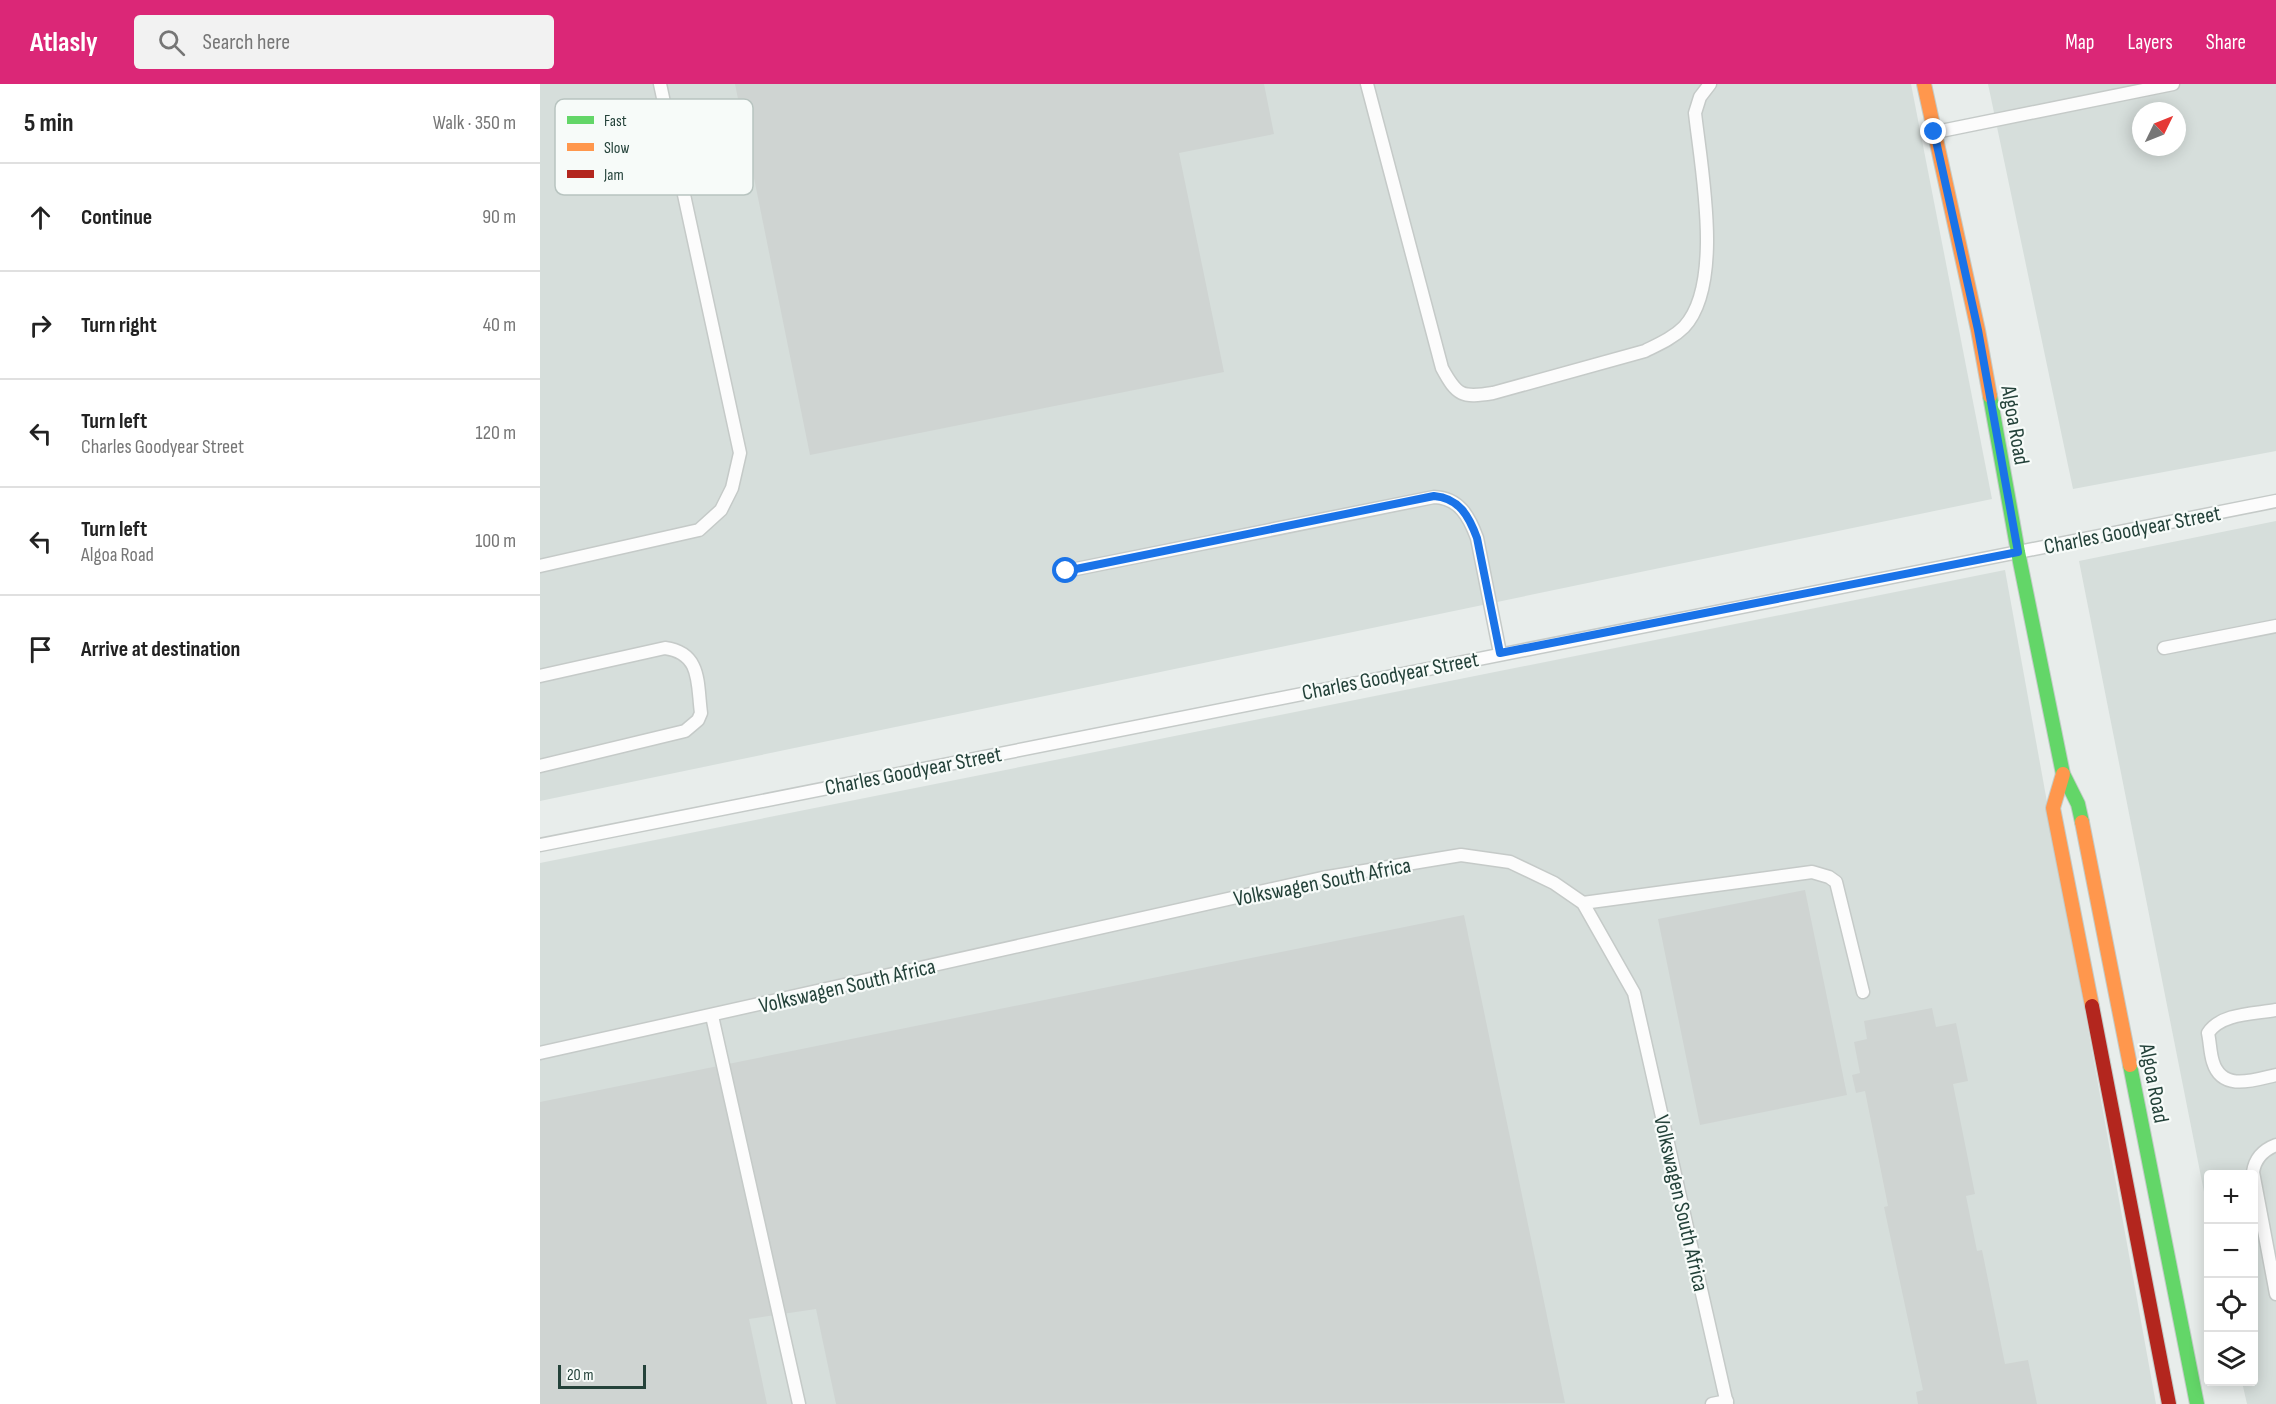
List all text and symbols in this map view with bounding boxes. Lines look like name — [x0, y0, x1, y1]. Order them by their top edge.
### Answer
search box — [134, 15, 554, 69]
text: Atlasly — [30, 26, 98, 59]
icon: search — [155, 26, 188, 59]
text: Search here — [203, 29, 290, 56]
text: Map — [2065, 30, 2094, 55]
text: Layers — [2127, 30, 2173, 55]
text: Share — [2206, 30, 2246, 55]
legend — [555, 99, 753, 195]
north arrow — [2132, 102, 2186, 156]
text: 5 min — [24, 108, 74, 139]
text: Walk · 350 m — [433, 111, 516, 135]
text: Fast — [604, 112, 627, 131]
route end — [1920, 118, 1946, 144]
text: Slow — [604, 139, 629, 158]
text: Jam — [603, 166, 624, 185]
icon: ahead — [24, 201, 57, 234]
text: Continue — [81, 204, 152, 231]
text: 90 m — [482, 205, 516, 229]
icon: right — [24, 309, 57, 342]
text: Turn right — [81, 312, 157, 339]
text: 40 m — [483, 313, 516, 337]
street label: Algoa Road — [1994, 382, 2035, 467]
text: Turn left — [81, 408, 147, 435]
icon: left — [24, 417, 57, 450]
text: 120 m — [476, 421, 516, 445]
text: Charles Goodyear Street — [81, 435, 244, 459]
street label: Charles Goodyear Street — [2042, 500, 2223, 561]
text: Turn left — [81, 516, 147, 543]
icon: left — [24, 525, 57, 558]
text: 100 m — [475, 529, 516, 553]
text: Algoa Road — [81, 543, 154, 567]
route start — [1052, 557, 1078, 583]
icon: arrive — [24, 633, 57, 666]
text: Arrive at destination — [81, 636, 240, 663]
street label: Charles Goodyear Street — [1300, 646, 1481, 707]
street label: Charles Goodyear Street — [823, 741, 1004, 802]
street label: Volkswagen South Africa — [1231, 852, 1413, 913]
street label: Volkswagen South Africa — [757, 953, 938, 1020]
street label: Algoa Road — [2132, 1040, 2174, 1125]
street label: Volkswagen South Africa — [1647, 1113, 1714, 1294]
map controls — [2204, 1170, 2258, 1386]
button: + — [2204, 1170, 2258, 1224]
button: − — [2204, 1224, 2258, 1278]
button: locate — [2204, 1278, 2258, 1332]
button: layers — [2204, 1332, 2258, 1386]
scale bar — [558, 1362, 646, 1390]
text: 20 m — [567, 1366, 594, 1385]

